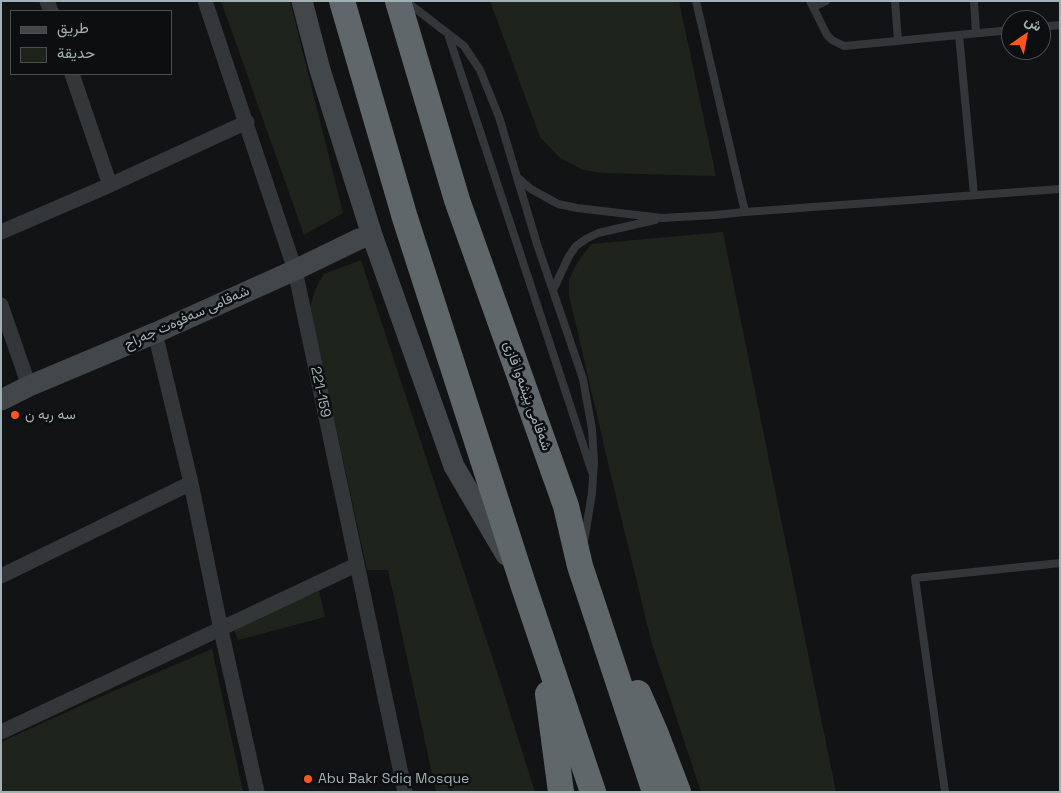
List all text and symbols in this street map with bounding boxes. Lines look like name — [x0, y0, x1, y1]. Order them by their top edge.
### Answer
legend — [10, 10, 172, 75]
north arrow — [1001, 10, 1051, 60]
text: ش — [1022, 11, 1046, 35]
text: طريق — [57, 18, 89, 37]
text: حديقة — [57, 43, 95, 62]
street label: شەقامی سەفوەت جەراح — [122, 283, 252, 353]
street label: شەقامی پێشەوا قازی — [499, 339, 555, 453]
street label: 221-159 — [306, 365, 334, 419]
place label: سه ربه ن — [25, 407, 76, 423]
marker: سه ربه ن — [9, 409, 21, 421]
place label: Abu Bakr Sdiq Mosque — [318, 771, 469, 787]
marker: Abu Bakr Sdiq Mosque — [302, 773, 314, 785]

